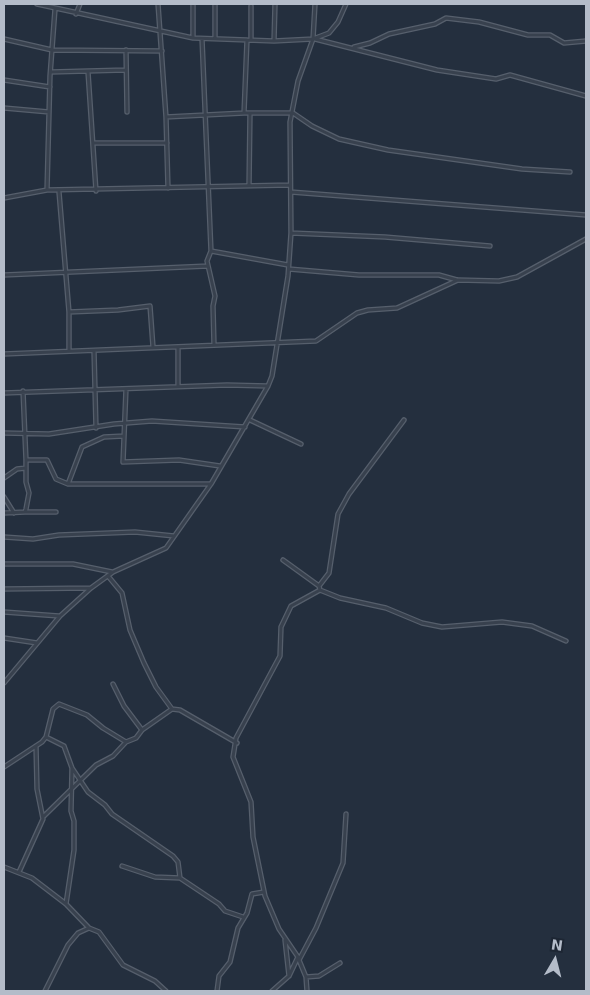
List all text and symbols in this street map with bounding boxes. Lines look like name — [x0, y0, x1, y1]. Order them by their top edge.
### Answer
north arrow — [530, 935, 580, 985]
text: N — [550, 936, 564, 954]

